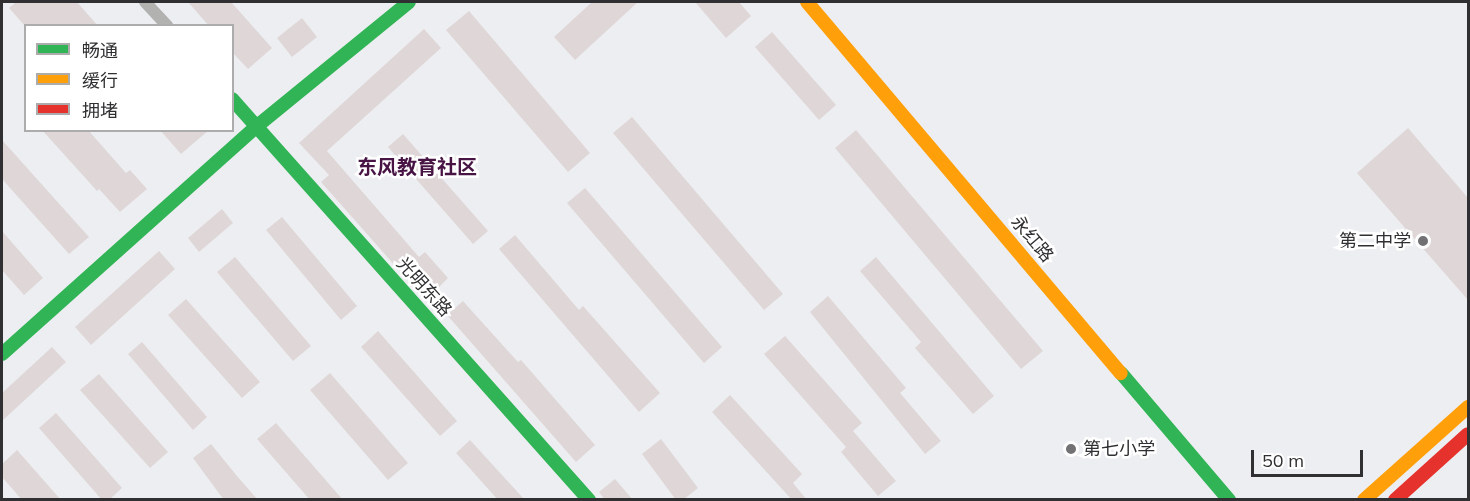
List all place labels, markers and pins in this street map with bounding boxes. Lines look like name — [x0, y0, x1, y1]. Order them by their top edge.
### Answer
place label: 第二中学 — [1339, 230, 1411, 252]
marker: 第二中学 — [1416, 234, 1430, 248]
place label: 第七小学 — [1083, 438, 1155, 460]
marker: 第七小学 — [1064, 442, 1078, 456]

